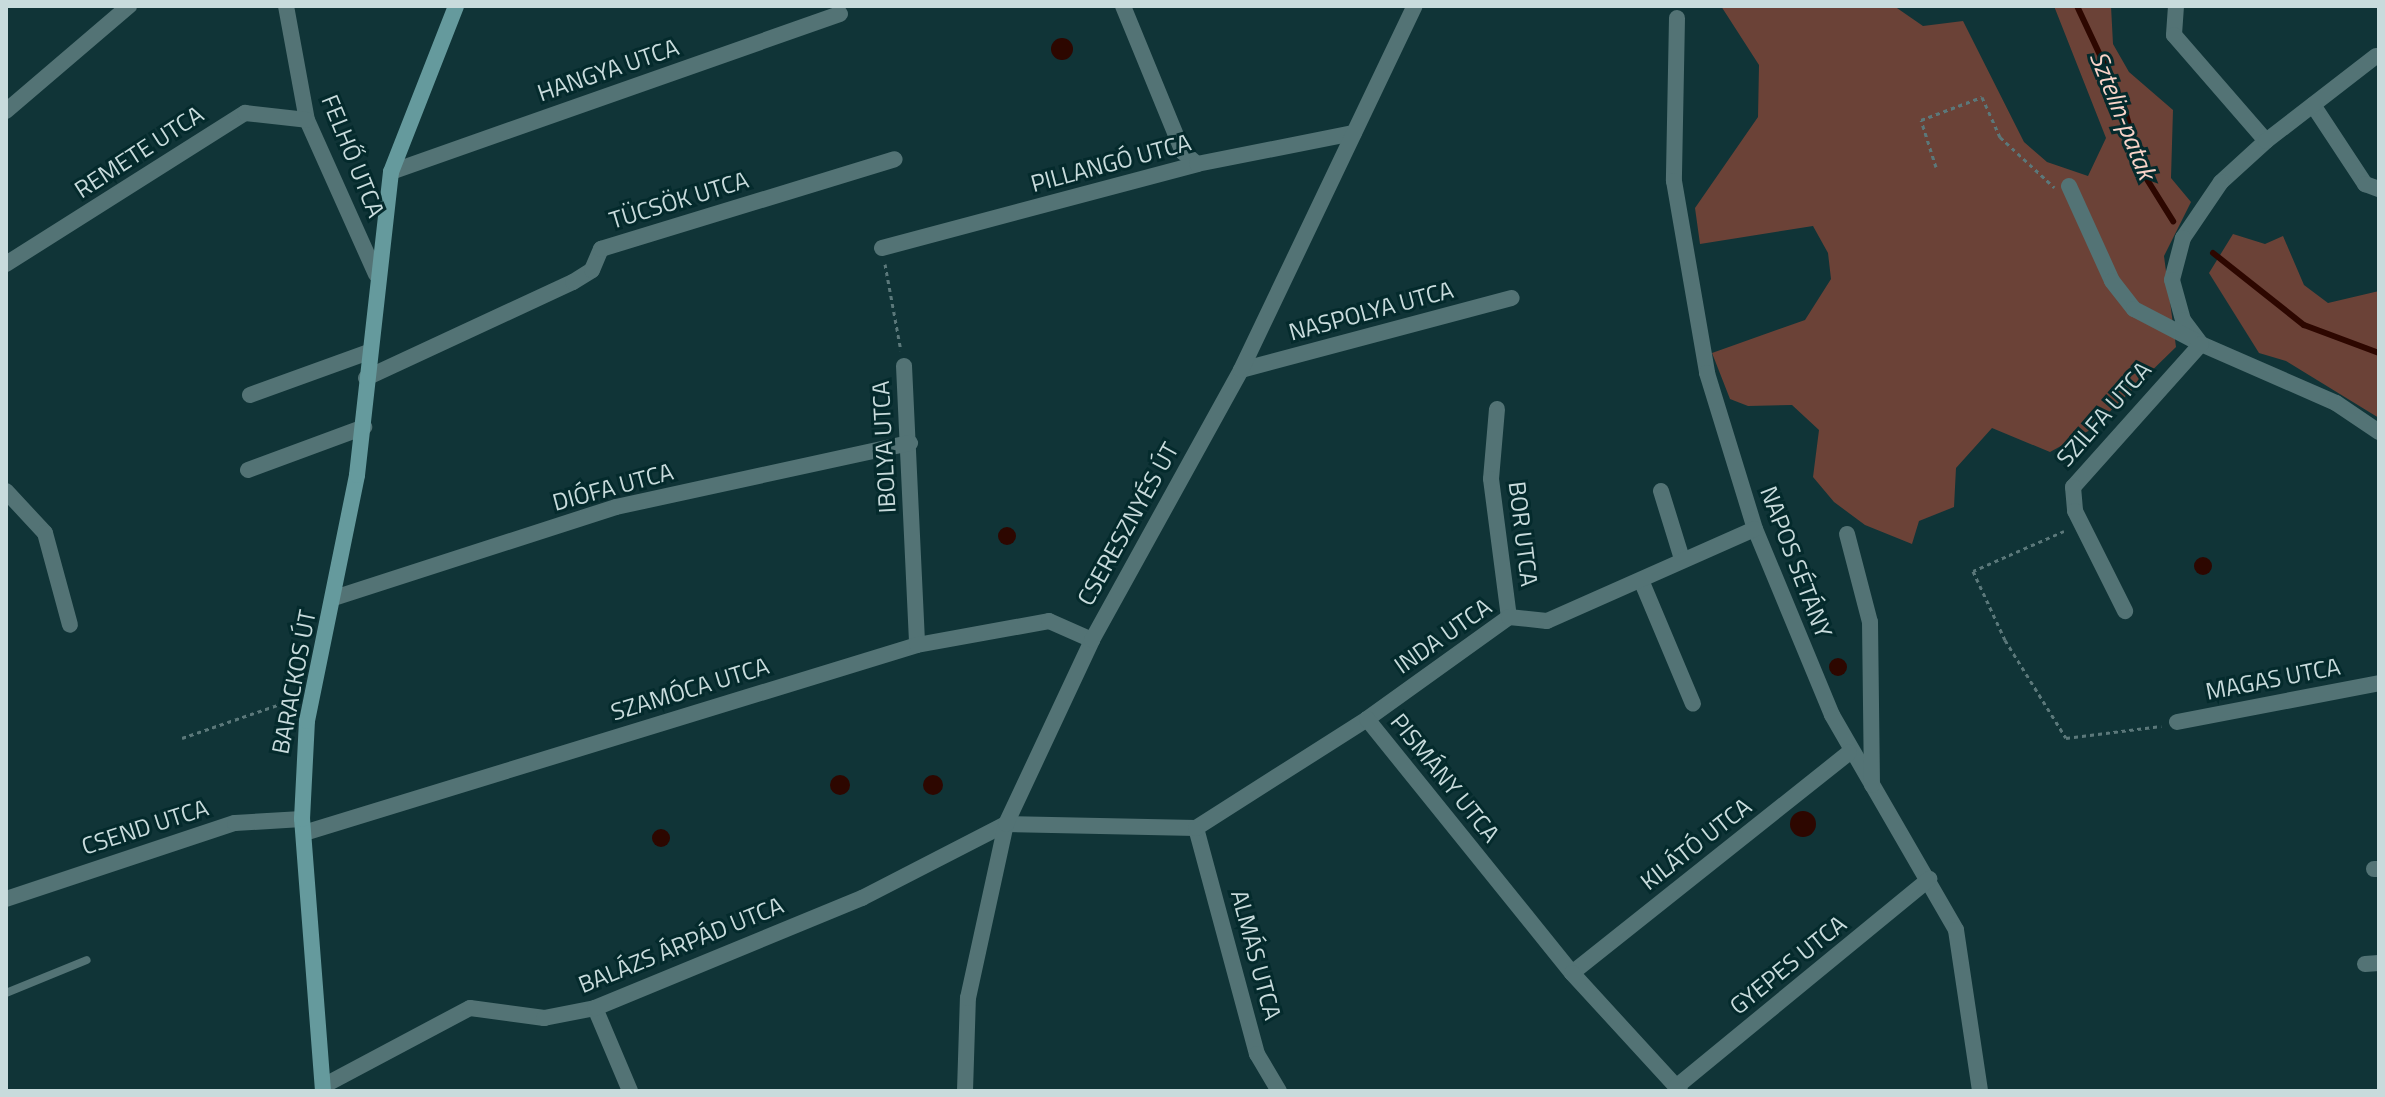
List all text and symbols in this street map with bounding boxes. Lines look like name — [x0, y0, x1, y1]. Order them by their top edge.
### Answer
street label: HANGYA UTCA — [534, 32, 682, 108]
water label: Sztelin-patak — [2083, 46, 2163, 184]
street label: FELHŐ UTCA — [315, 90, 391, 222]
street label: REMETE UTCA — [69, 100, 209, 204]
street label: PILLANGÓ UTCA — [1028, 128, 1194, 198]
street label: TÜCSÖK UTCA — [606, 165, 752, 235]
street label: NASPOLYA UTCA — [1286, 275, 1456, 347]
street label: SZILFA UTCA — [2051, 356, 2157, 472]
street label: IBOLYA UTCA — [866, 380, 902, 514]
street label: CSERESZNYÉS ÚT — [1071, 437, 1185, 611]
street label: DIÓFA UTCA — [550, 457, 676, 517]
street label: BOR UTCA — [1502, 480, 1544, 588]
street label: NAPOS SÉTÁNY — [1754, 482, 1838, 642]
street label: INDA UTCA — [1389, 592, 1497, 680]
street label: BARACKOS ÚT — [266, 608, 322, 756]
street label: SZAMÓCA UTCA — [607, 651, 773, 727]
street label: MAGAS UTCA — [2203, 652, 2343, 706]
street label: PISMÁNY UTCA — [1384, 708, 1506, 848]
street label: KILÁTÓ UTCA — [1635, 792, 1757, 896]
street label: CSEND UTCA — [78, 793, 212, 861]
street label: ALMÁS UTCA — [1225, 887, 1287, 1023]
street label: BALÁZS ÁRPÁD UTCA — [574, 891, 788, 999]
street label: GYEPES UTCA — [1724, 909, 1852, 1021]

